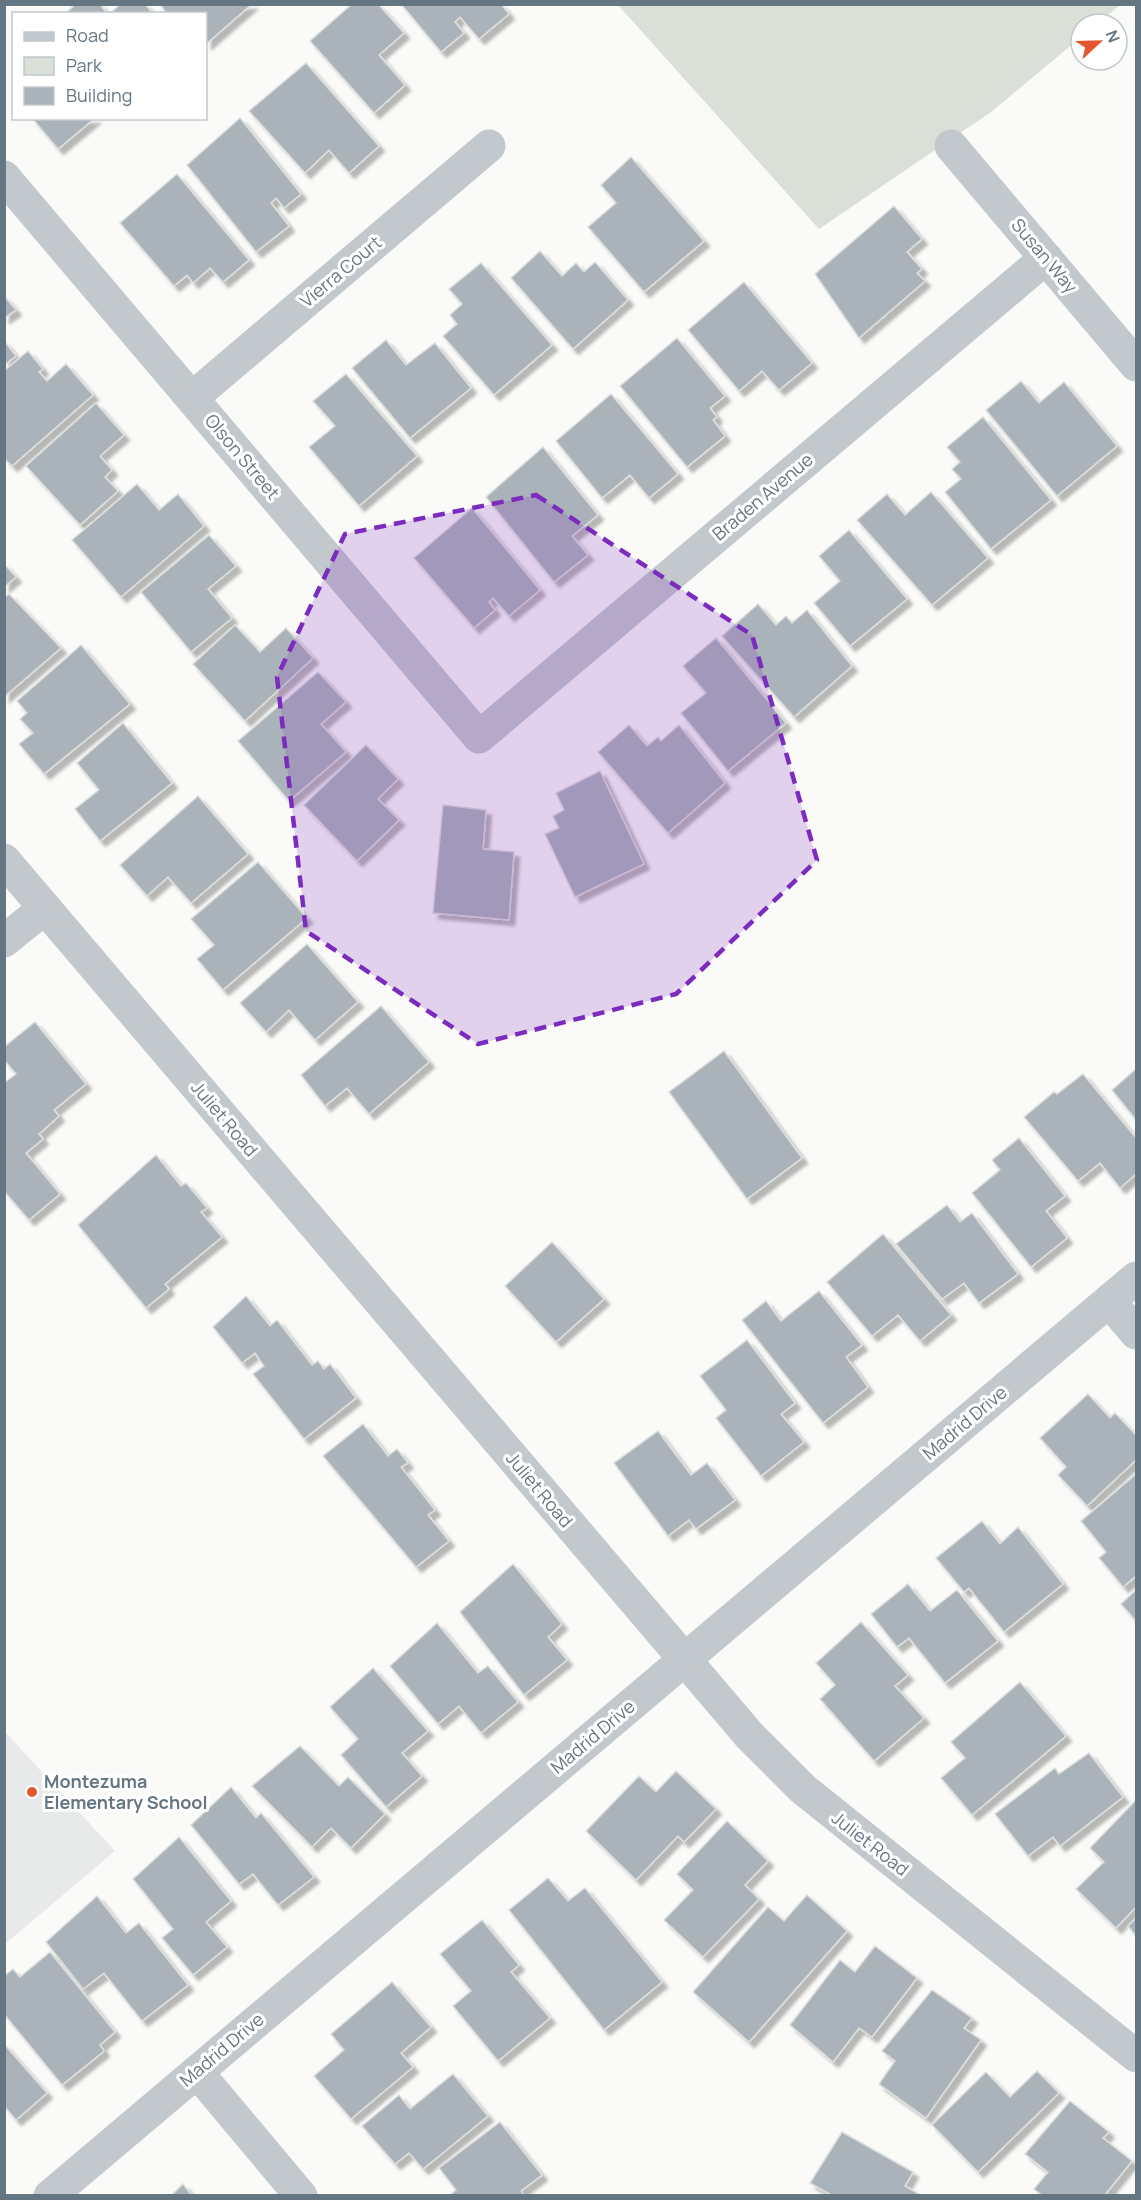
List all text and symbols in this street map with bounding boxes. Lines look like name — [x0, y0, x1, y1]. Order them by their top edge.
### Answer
legend — [12, 12, 207, 120]
north arrow — [1069, 12, 1129, 72]
text: Road — [66, 23, 109, 47]
text: N — [1101, 27, 1125, 46]
text: Park — [66, 53, 103, 77]
text: Building — [66, 83, 132, 107]
street label: Susan Way — [1006, 213, 1083, 298]
street label: Vierra Court — [295, 230, 386, 312]
street label: Olson Street — [200, 409, 286, 504]
street label: Braden Avenue — [707, 447, 818, 545]
street label: Juliet Road — [186, 1076, 263, 1161]
street label: Madrid Drive — [917, 1380, 1011, 1464]
street label: Juliet Road — [501, 1447, 578, 1532]
street label: Madrid Drive — [545, 1694, 639, 1778]
place label: Montezuma Elementary School — [44, 1769, 207, 1814]
marker: Montezuma Elementary School — [25, 1785, 39, 1799]
street label: Juliet Road — [827, 1806, 914, 1881]
street label: Madrid Drive — [174, 2007, 268, 2091]

